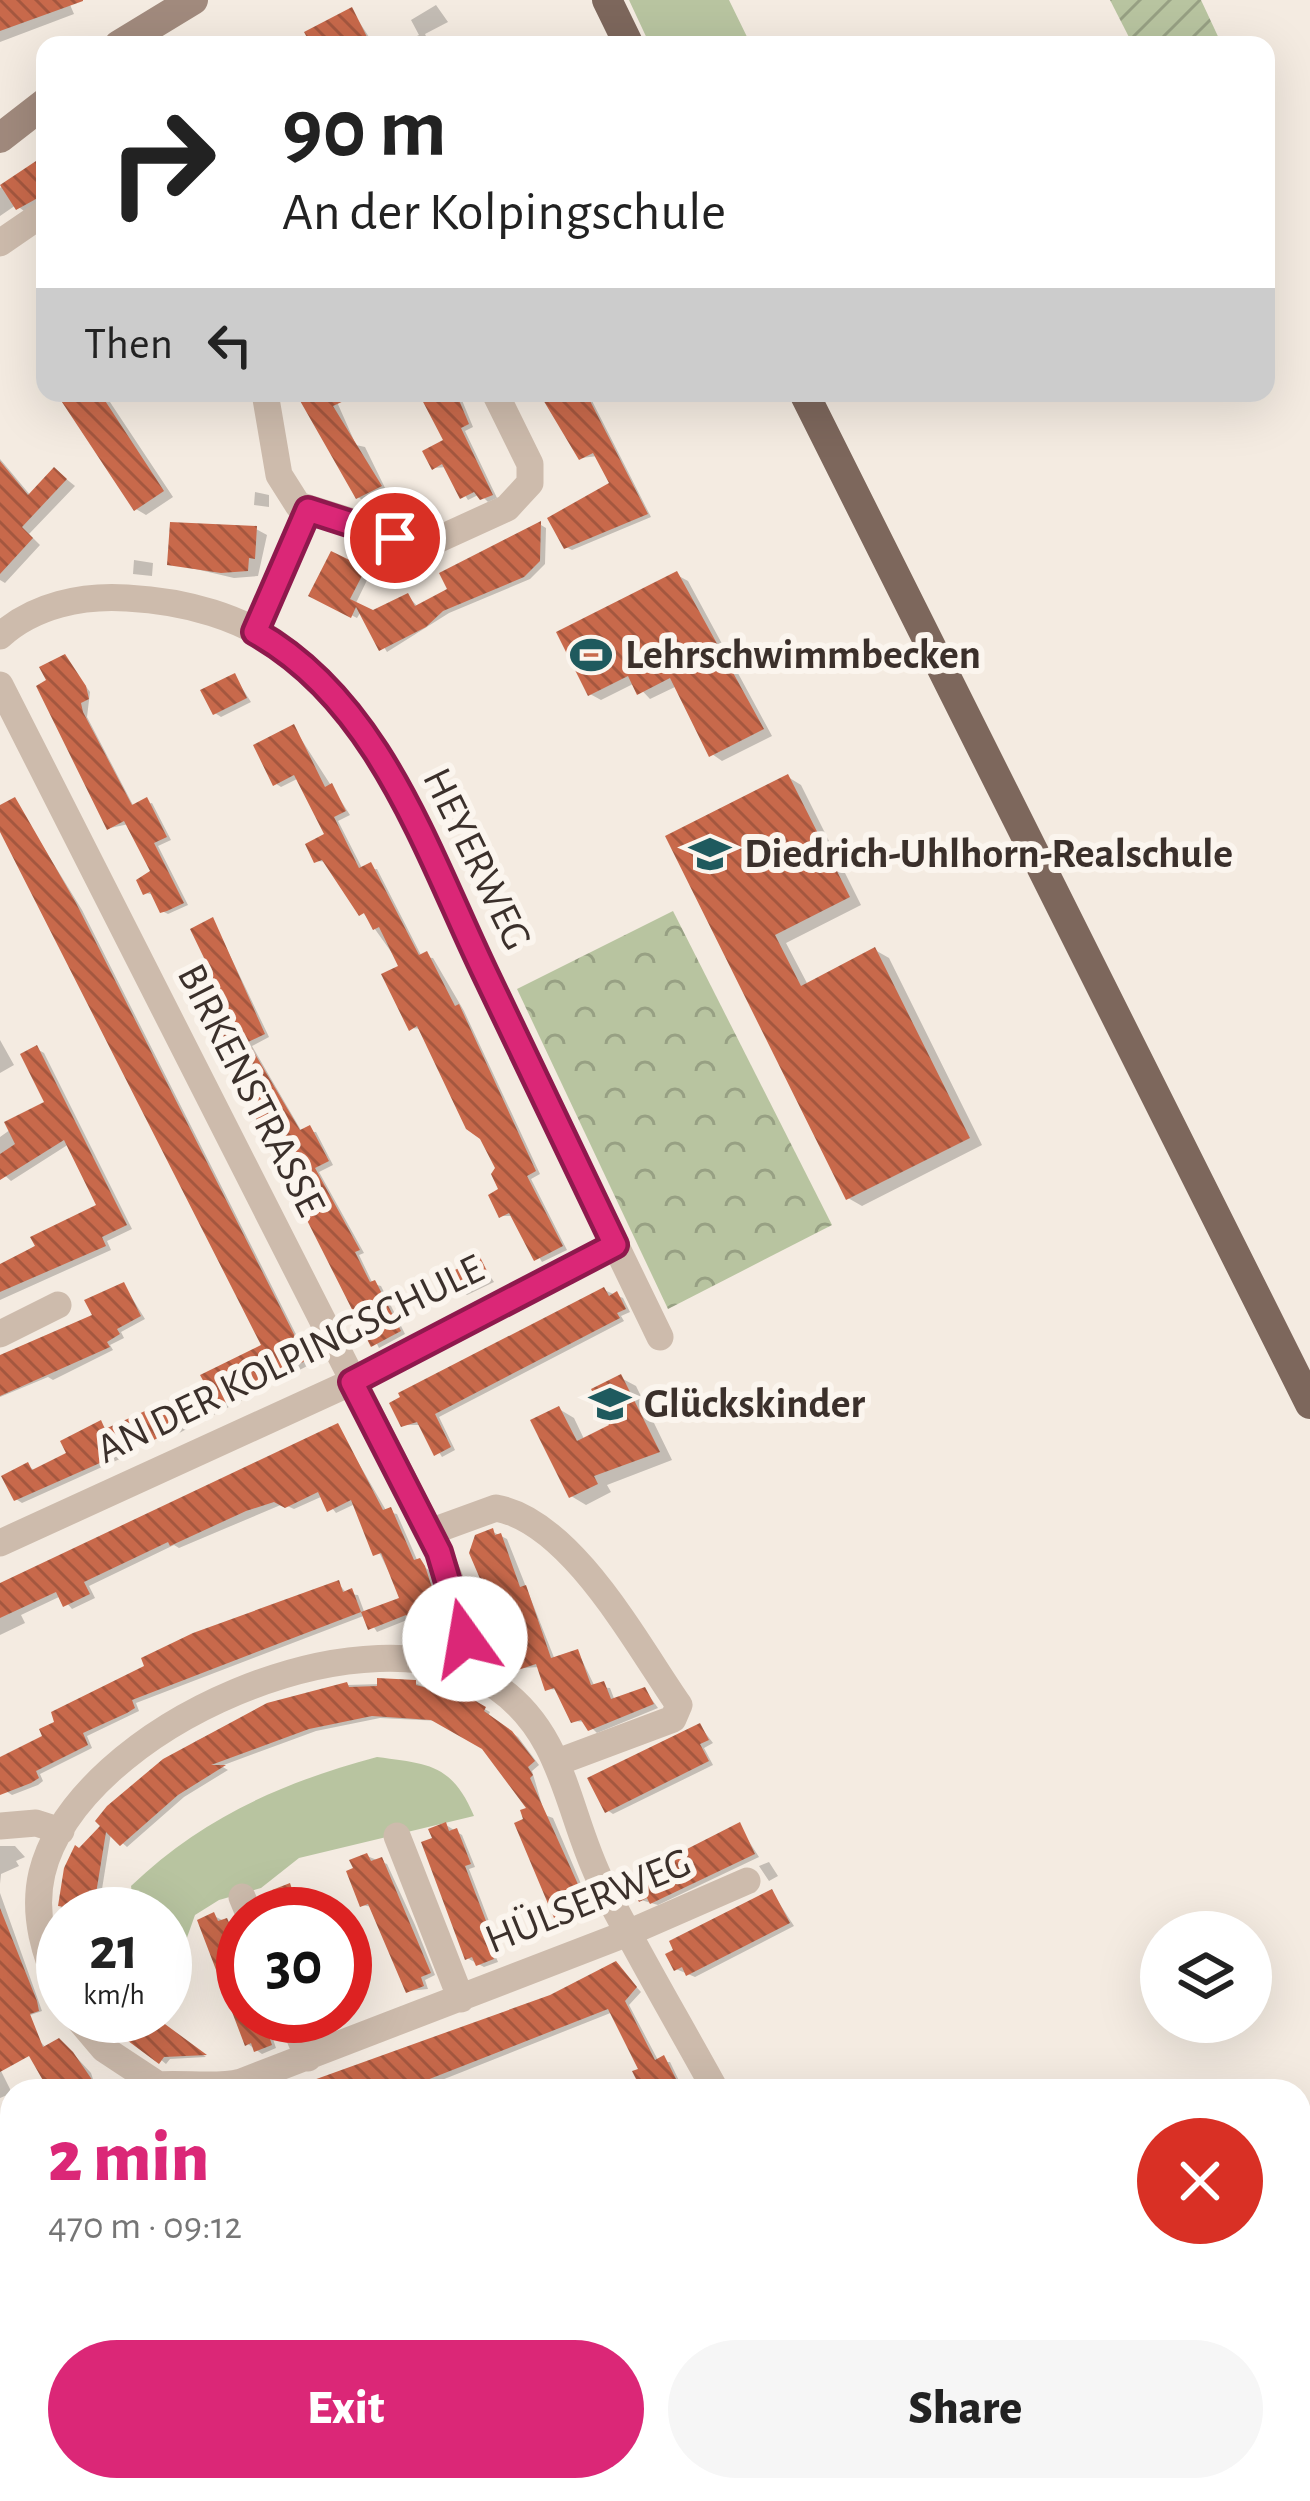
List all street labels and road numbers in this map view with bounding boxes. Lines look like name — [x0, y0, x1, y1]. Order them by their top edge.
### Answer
street label: HEYERWEG — [415, 762, 539, 956]
street label: BIRKENSTRASSE — [170, 957, 332, 1223]
street label: AN DER KOLPINGSCHULE — [90, 1247, 490, 1471]
street label: HÜLSERWEG — [479, 1839, 697, 1961]

